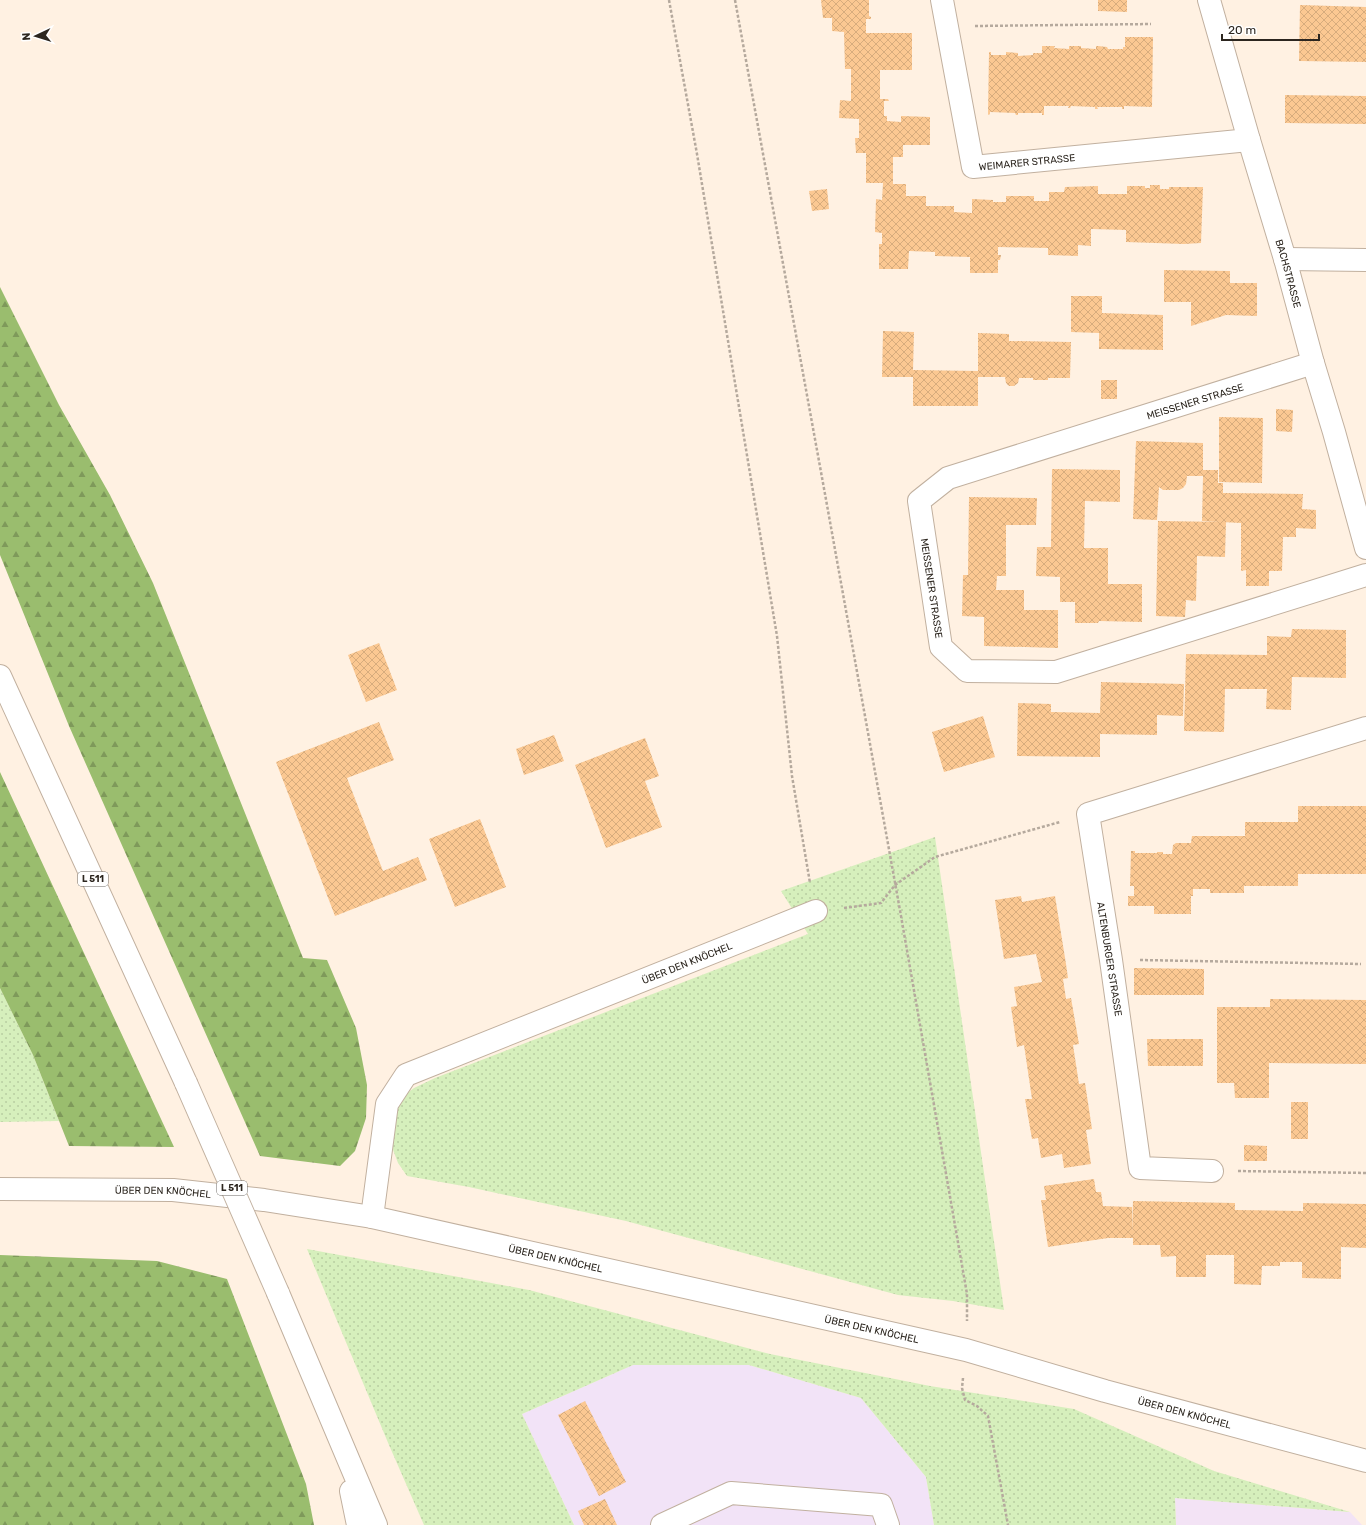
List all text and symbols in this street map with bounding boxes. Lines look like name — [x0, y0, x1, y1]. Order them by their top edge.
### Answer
north arrow — [16, 16, 56, 56]
scale bar — [1222, 16, 1319, 42]
text: 20 m — [1228, 23, 1256, 37]
text: N — [20, 32, 33, 41]
street label: WEIMARER STRASSE — [978, 152, 1076, 173]
street label: BACHSTRASSE — [1272, 238, 1303, 309]
street label: MEISSENER STRASSE — [1145, 381, 1245, 422]
street label: MEISSENER STRASSE — [918, 538, 945, 639]
road number: L 511 — [78, 872, 108, 886]
street label: ALTENBURGER STRASSE — [1094, 901, 1124, 1017]
street label: ÜBER DEN KNÖCHEL — [640, 940, 734, 987]
road number: L 511 — [217, 1181, 247, 1195]
street label: ÜBER DEN KNÖCHEL — [115, 1185, 212, 1201]
street label: ÜBER DEN KNÖCHEL — [507, 1243, 604, 1276]
street label: ÜBER DEN KNÖCHEL — [823, 1313, 920, 1346]
street label: ÜBER DEN KNÖCHEL — [1136, 1395, 1233, 1432]

